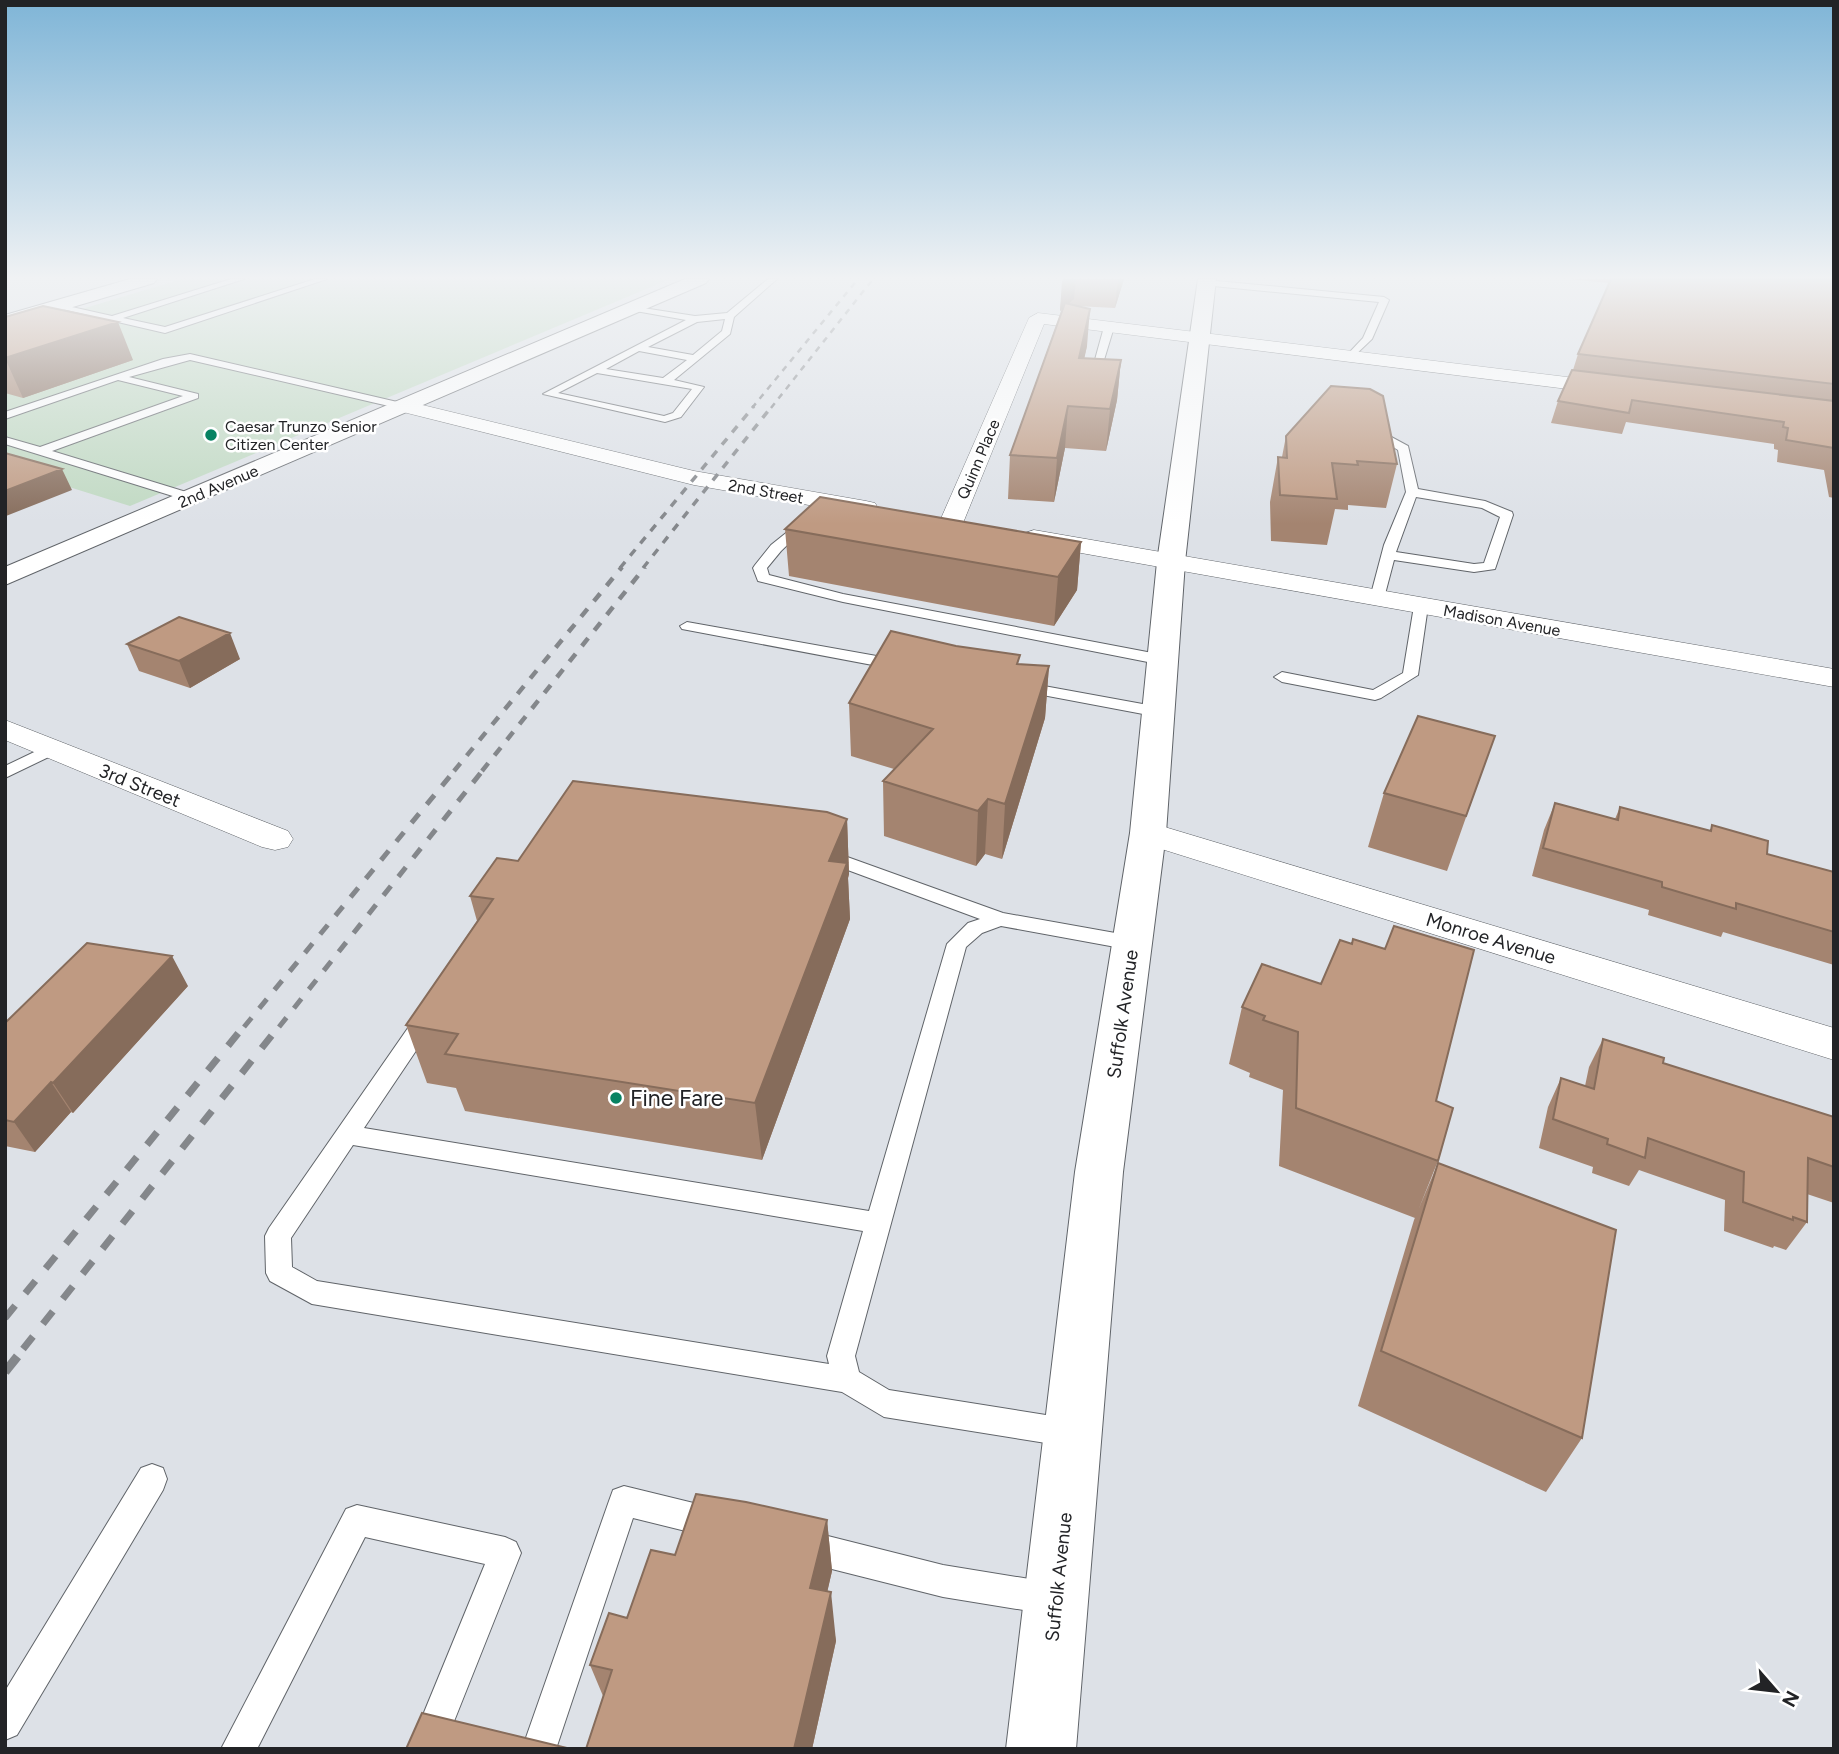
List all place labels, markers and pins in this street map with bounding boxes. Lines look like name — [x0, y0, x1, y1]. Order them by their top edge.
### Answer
place label: Caesar Trunzo Senior Citizen Center — [225, 417, 377, 454]
marker: Caesar Trunzo Senior Citizen Center — [203, 427, 219, 443]
place label: Fine Fare — [630, 1084, 723, 1112]
marker: Fine Fare — [608, 1090, 624, 1106]

